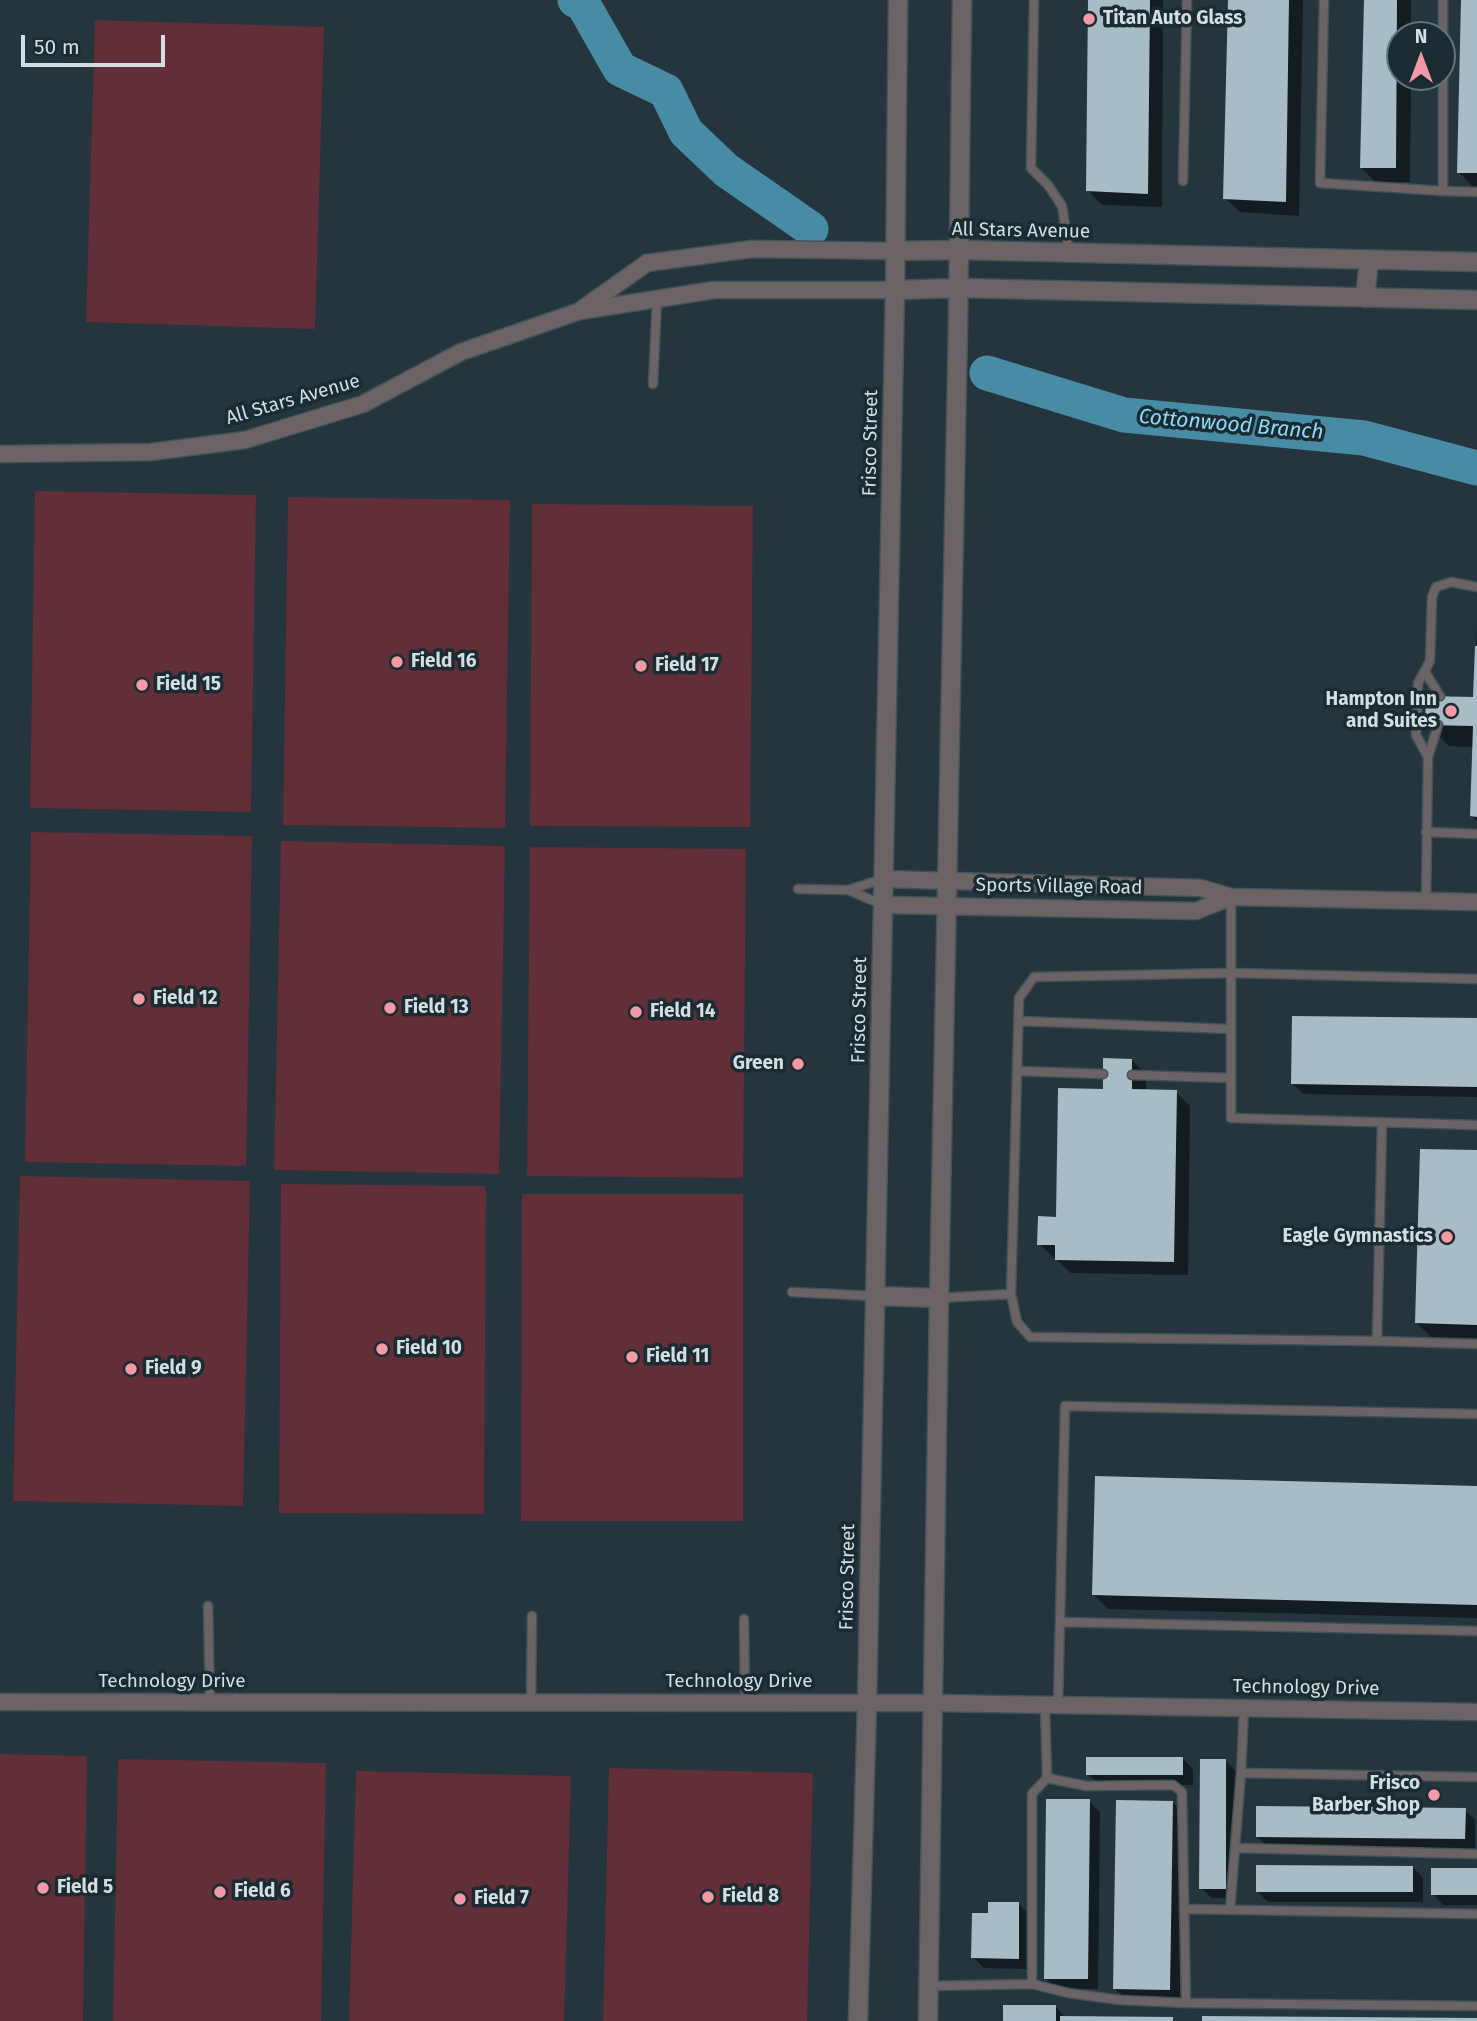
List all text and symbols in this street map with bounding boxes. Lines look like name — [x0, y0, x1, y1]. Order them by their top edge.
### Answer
place label: Titan Auto Glass — [1103, 8, 1243, 30]
marker: Titan Auto Glass — [1081, 11, 1097, 27]
scale bar — [24, 21, 168, 65]
north arrow — [1386, 21, 1456, 91]
text: N — [1415, 25, 1427, 48]
text: 50 m — [34, 34, 80, 60]
street label: All Stars Avenue — [952, 218, 1090, 244]
street label: All Stars Avenue — [223, 370, 363, 430]
street label: Frisco Street — [859, 390, 883, 496]
water label: Cottonwood Branch — [1138, 404, 1324, 446]
place label: Field 16 — [411, 651, 477, 673]
marker: Field 16 — [389, 654, 405, 670]
place label: Field 17 — [655, 655, 719, 677]
marker: Field 17 — [633, 658, 649, 674]
place label: Field 15 — [156, 674, 221, 696]
marker: Field 15 — [134, 677, 150, 693]
place label: Hampton Inn and Suites — [1325, 689, 1437, 733]
marker: Hampton Inn and Suites — [1443, 703, 1459, 719]
street label: Sports Village Road — [975, 874, 1143, 900]
street label: Frisco Street — [848, 957, 872, 1063]
place label: Field 12 — [153, 988, 218, 1010]
marker: Field 12 — [131, 991, 147, 1007]
place label: Field 13 — [404, 997, 469, 1019]
marker: Field 13 — [382, 1000, 398, 1016]
place label: Field 14 — [650, 1001, 716, 1023]
marker: Field 14 — [628, 1004, 644, 1020]
place label: Green — [733, 1053, 784, 1075]
marker: Green — [790, 1056, 806, 1072]
place label: Eagle Gymnastics — [1283, 1226, 1433, 1248]
marker: Eagle Gymnastics — [1439, 1229, 1455, 1245]
place label: Field 10 — [396, 1338, 462, 1360]
marker: Field 10 — [374, 1341, 390, 1357]
place label: Field 11 — [646, 1346, 709, 1368]
marker: Field 11 — [624, 1349, 640, 1365]
place label: Field 9 — [145, 1358, 202, 1380]
marker: Field 9 — [123, 1361, 139, 1377]
street label: Frisco Street — [836, 1524, 860, 1630]
street label: Technology Drive — [99, 1671, 245, 1693]
street label: Technology Drive — [666, 1671, 812, 1693]
street label: Technology Drive — [1232, 1675, 1380, 1701]
place label: Frisco Barber Shop — [1312, 1773, 1420, 1817]
marker: Frisco Barber Shop — [1426, 1787, 1442, 1803]
place label: Field 5 — [57, 1877, 113, 1899]
marker: Field 5 — [35, 1880, 51, 1896]
place label: Field 6 — [234, 1881, 291, 1903]
marker: Field 6 — [212, 1884, 228, 1900]
place label: Field 8 — [722, 1886, 779, 1908]
place label: Field 7 — [474, 1888, 529, 1910]
marker: Field 8 — [700, 1889, 716, 1905]
marker: Field 7 — [452, 1891, 468, 1907]

